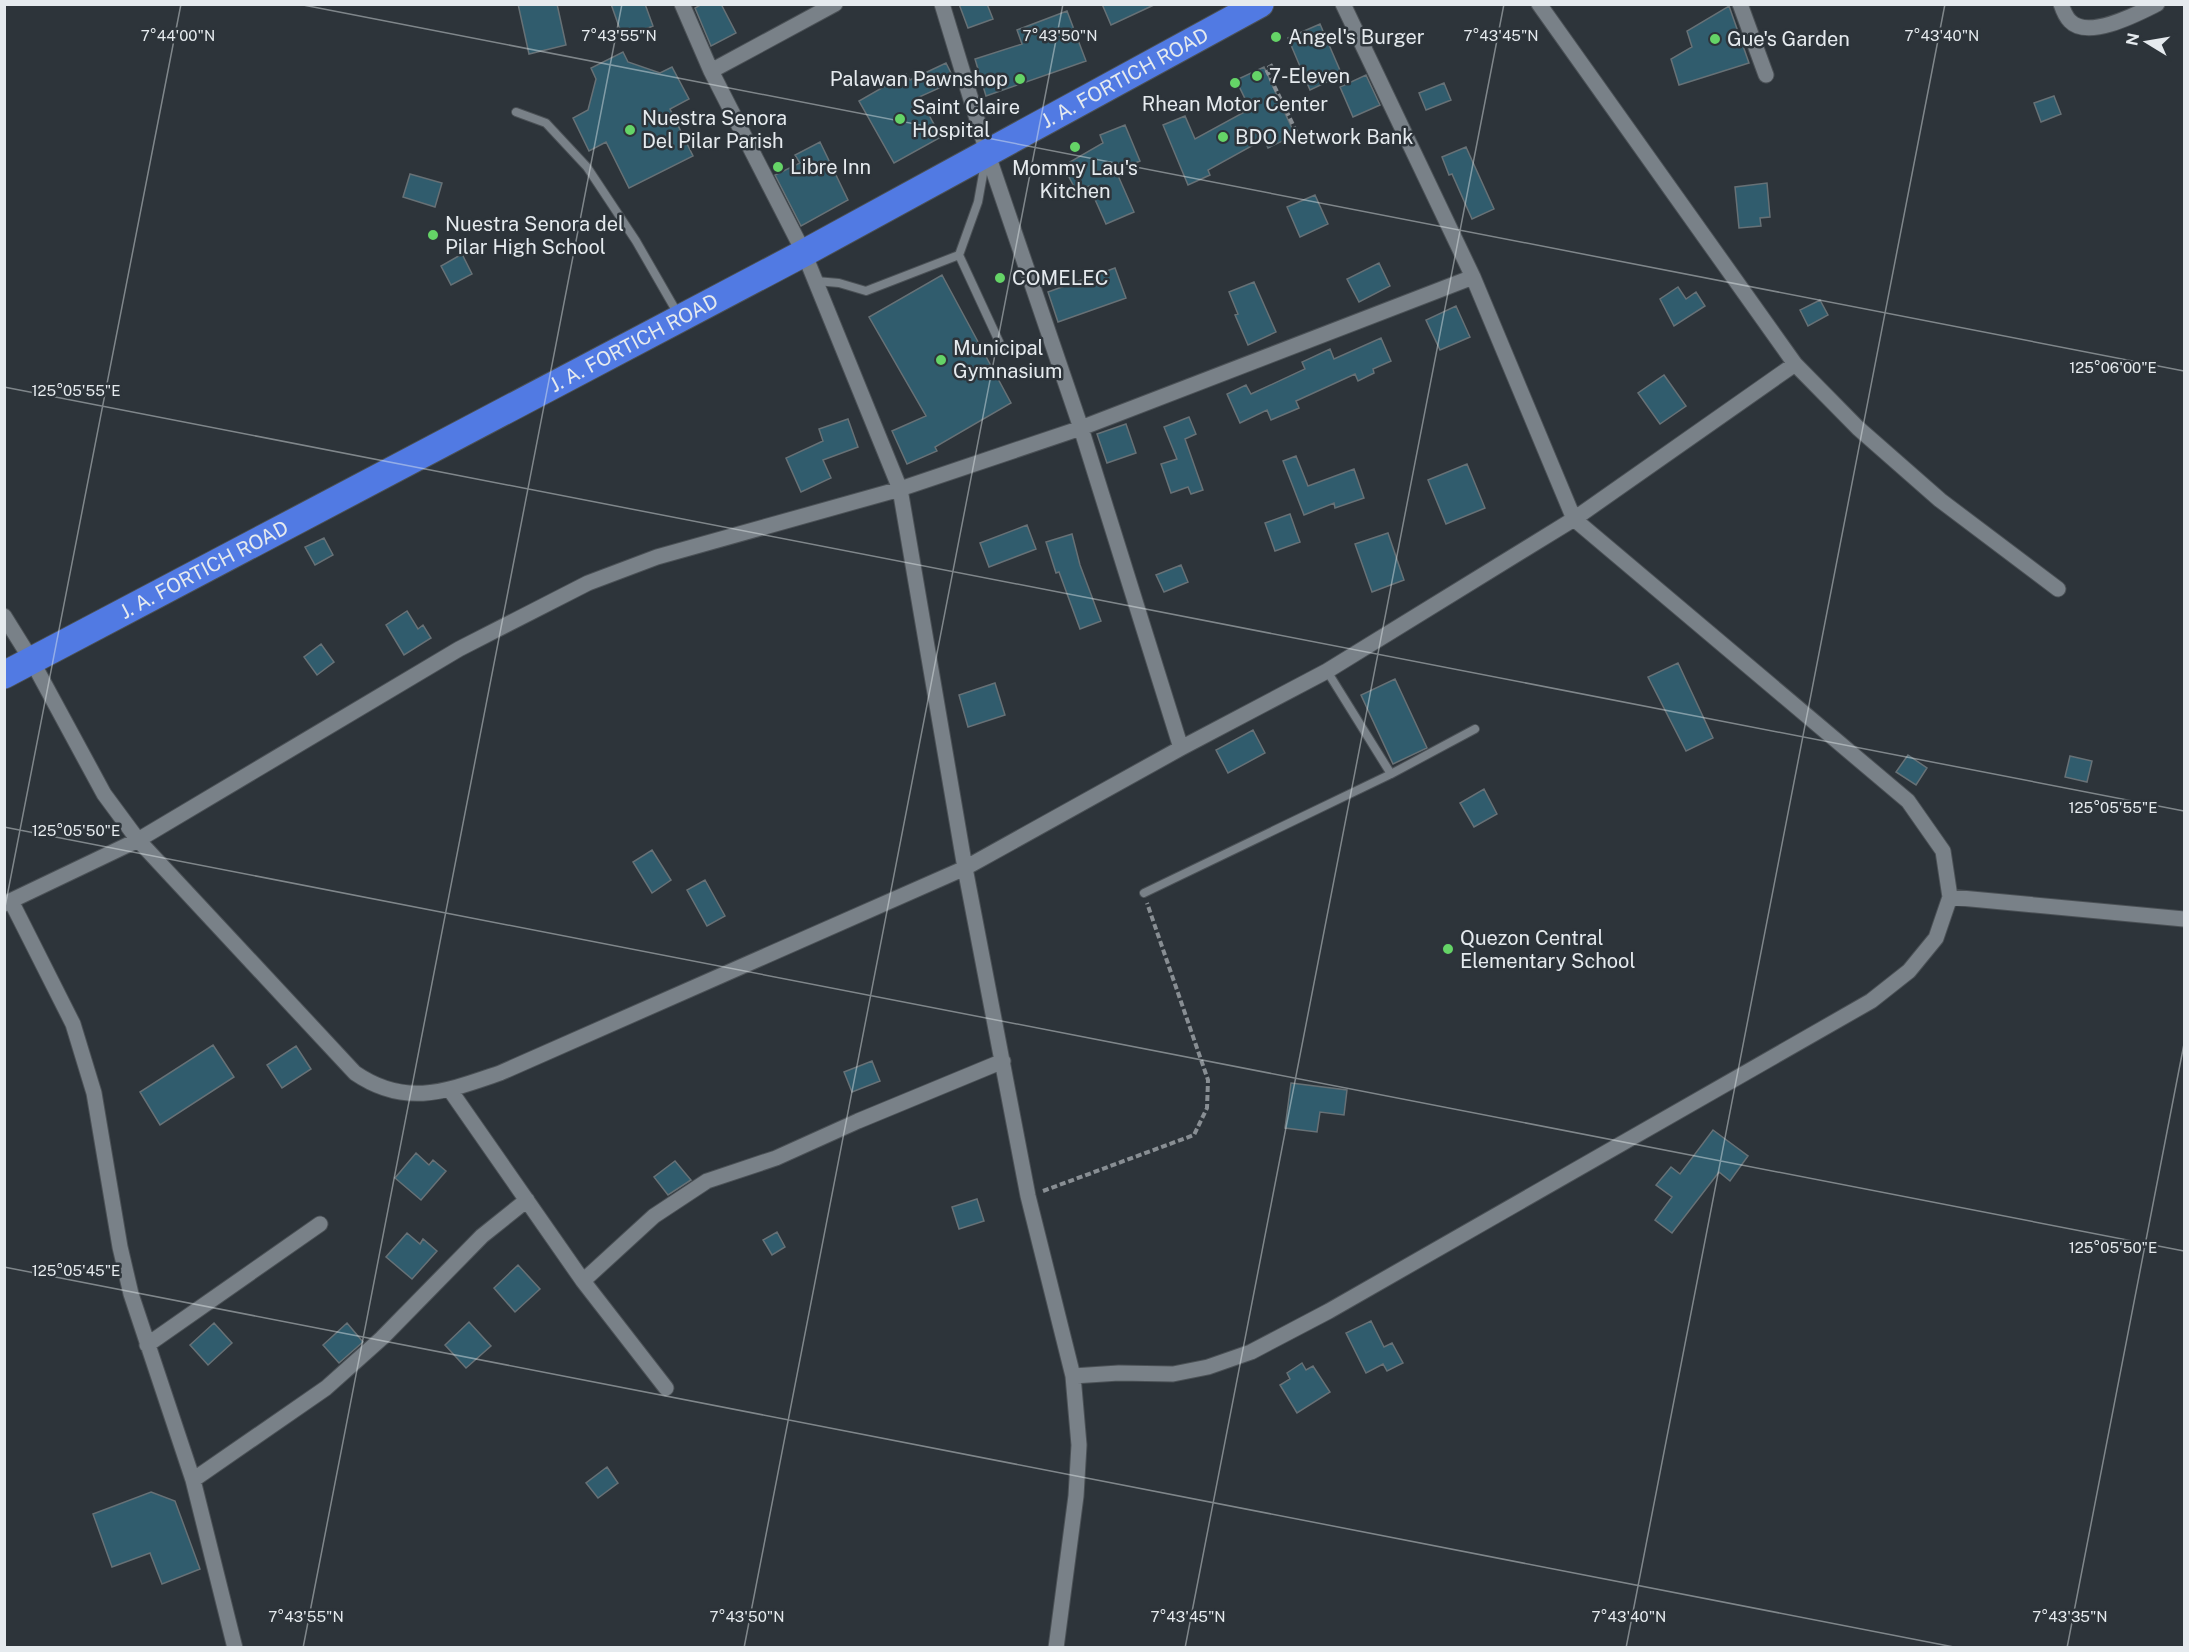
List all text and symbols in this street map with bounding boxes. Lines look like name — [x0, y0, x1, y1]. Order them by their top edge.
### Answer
north arrow — [2117, 12, 2177, 72]
street label: J. A. FORTICH ROAD — [1037, 22, 1213, 133]
place label: Angel's Burger — [1288, 25, 1425, 49]
text: 7°44'00"N — [141, 27, 215, 44]
text: 7°43'55"N — [581, 27, 657, 44]
text: 7°43'50"N — [1022, 27, 1098, 44]
text: 7°43'45"N — [1463, 27, 1539, 44]
place label: Gue's Garden — [1727, 27, 1850, 51]
text: 7°43'40"N — [1905, 27, 1979, 44]
marker: Angel's Burger — [1269, 30, 1283, 44]
text: N — [2122, 31, 2143, 47]
marker: Gue's Garden — [1708, 32, 1722, 46]
place label: 7-Eleven — [1269, 64, 1350, 88]
place label: Palawan Pawnshop — [830, 67, 1008, 91]
marker: 7-Eleven — [1250, 69, 1264, 83]
marker: Palawan Pawnshop — [1013, 72, 1027, 86]
marker: Rhean Motor Center — [1228, 76, 1242, 90]
place label: Rhean Motor Center — [1142, 92, 1328, 116]
place label: Saint Claire Hospital — [912, 95, 1020, 142]
place label: Nuestra Senora Del Pilar Parish — [642, 106, 787, 153]
marker: Saint Claire Hospital — [893, 112, 907, 126]
marker: Nuestra Senora Del Pilar Parish — [623, 123, 637, 137]
place label: BDO Network Bank — [1235, 125, 1413, 149]
marker: BDO Network Bank — [1216, 130, 1230, 144]
marker: Mommy Lau's Kitchen — [1068, 140, 1082, 154]
place label: Libre Inn — [790, 155, 871, 179]
place label: Mommy Lau's Kitchen — [1012, 156, 1138, 203]
marker: Libre Inn — [771, 160, 785, 174]
place label: Nuestra Senora del Pilar High School — [445, 212, 624, 259]
marker: Nuestra Senora del Pilar High School — [426, 228, 440, 242]
place label: COMELEC — [1012, 266, 1108, 290]
marker: COMELEC — [993, 271, 1007, 285]
street label: J. A. FORTICH ROAD — [545, 289, 722, 397]
place label: Municipal Gymnasium — [953, 336, 1062, 383]
marker: Municipal Gymnasium — [934, 353, 948, 367]
text: 125°06'00"E — [2069, 359, 2157, 376]
text: 125°05'55"E — [31, 382, 121, 399]
street label: J. A. FORTICH ROAD — [116, 515, 292, 624]
text: 125°05'55"E — [2068, 799, 2158, 816]
text: 125°05'50"E — [32, 822, 120, 839]
place label: Quezon Central Elementary School — [1460, 926, 1635, 973]
marker: Quezon Central Elementary School — [1441, 942, 1455, 956]
text: 125°05'50"E — [2069, 1239, 2157, 1256]
text: 125°05'45"E — [32, 1262, 120, 1279]
text: 7°43'55"N — [268, 1608, 344, 1625]
text: 7°43'50"N — [709, 1608, 785, 1625]
text: 7°43'45"N — [1150, 1608, 1226, 1625]
text: 7°43'40"N — [1592, 1608, 1666, 1625]
text: 7°43'35"N — [2032, 1608, 2108, 1625]

